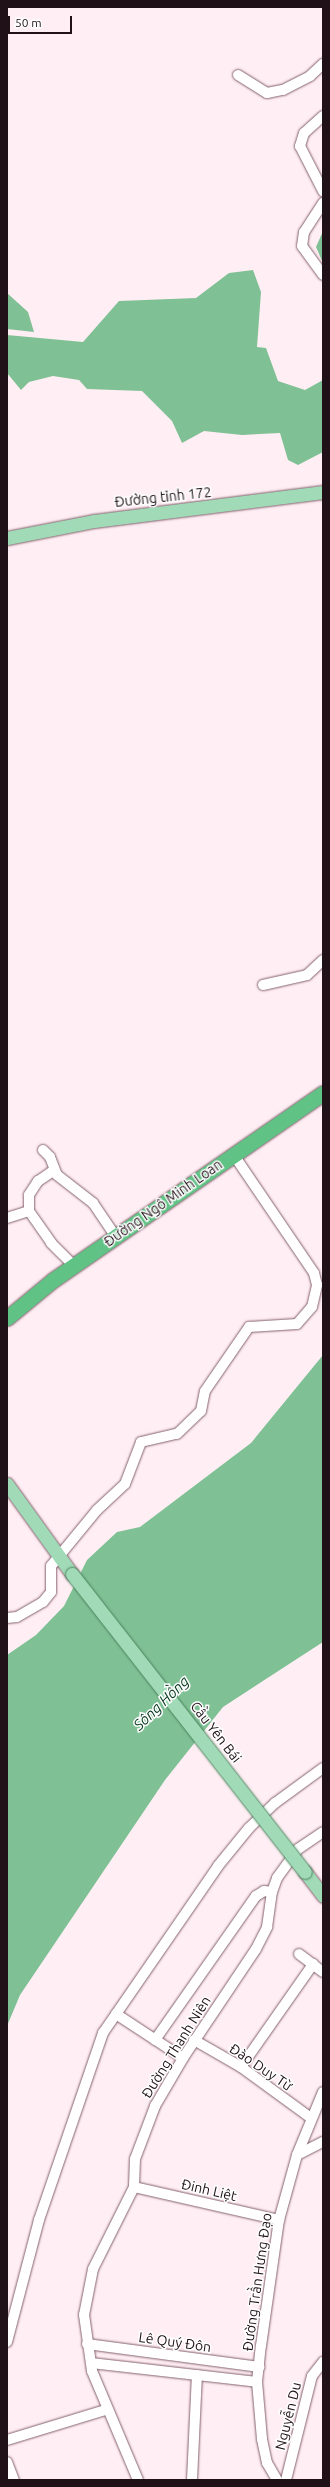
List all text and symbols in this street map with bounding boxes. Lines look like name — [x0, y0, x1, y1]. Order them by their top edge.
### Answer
scale bar — [10, 8, 74, 34]
text: 50 m — [15, 16, 42, 29]
street label: Đường tỉnh 172 — [114, 484, 212, 510]
street label: Đường Ngô Minh Loan — [101, 1156, 225, 1250]
water label: Sông Hồng — [129, 1672, 193, 1734]
street label: Cầu Yên Bái — [187, 1698, 245, 1766]
street label: Đường Thanh Niên — [138, 1993, 214, 2101]
street label: Đào Duy Từ — [226, 2040, 296, 2094]
street label: Đinh Liệt — [180, 2175, 238, 2205]
street label: Đường Trần Hưng Đạo — [239, 2212, 275, 2352]
street label: Lê Quý Đôn — [138, 2329, 212, 2355]
street label: Nguyễn Du — [271, 2380, 305, 2452]

